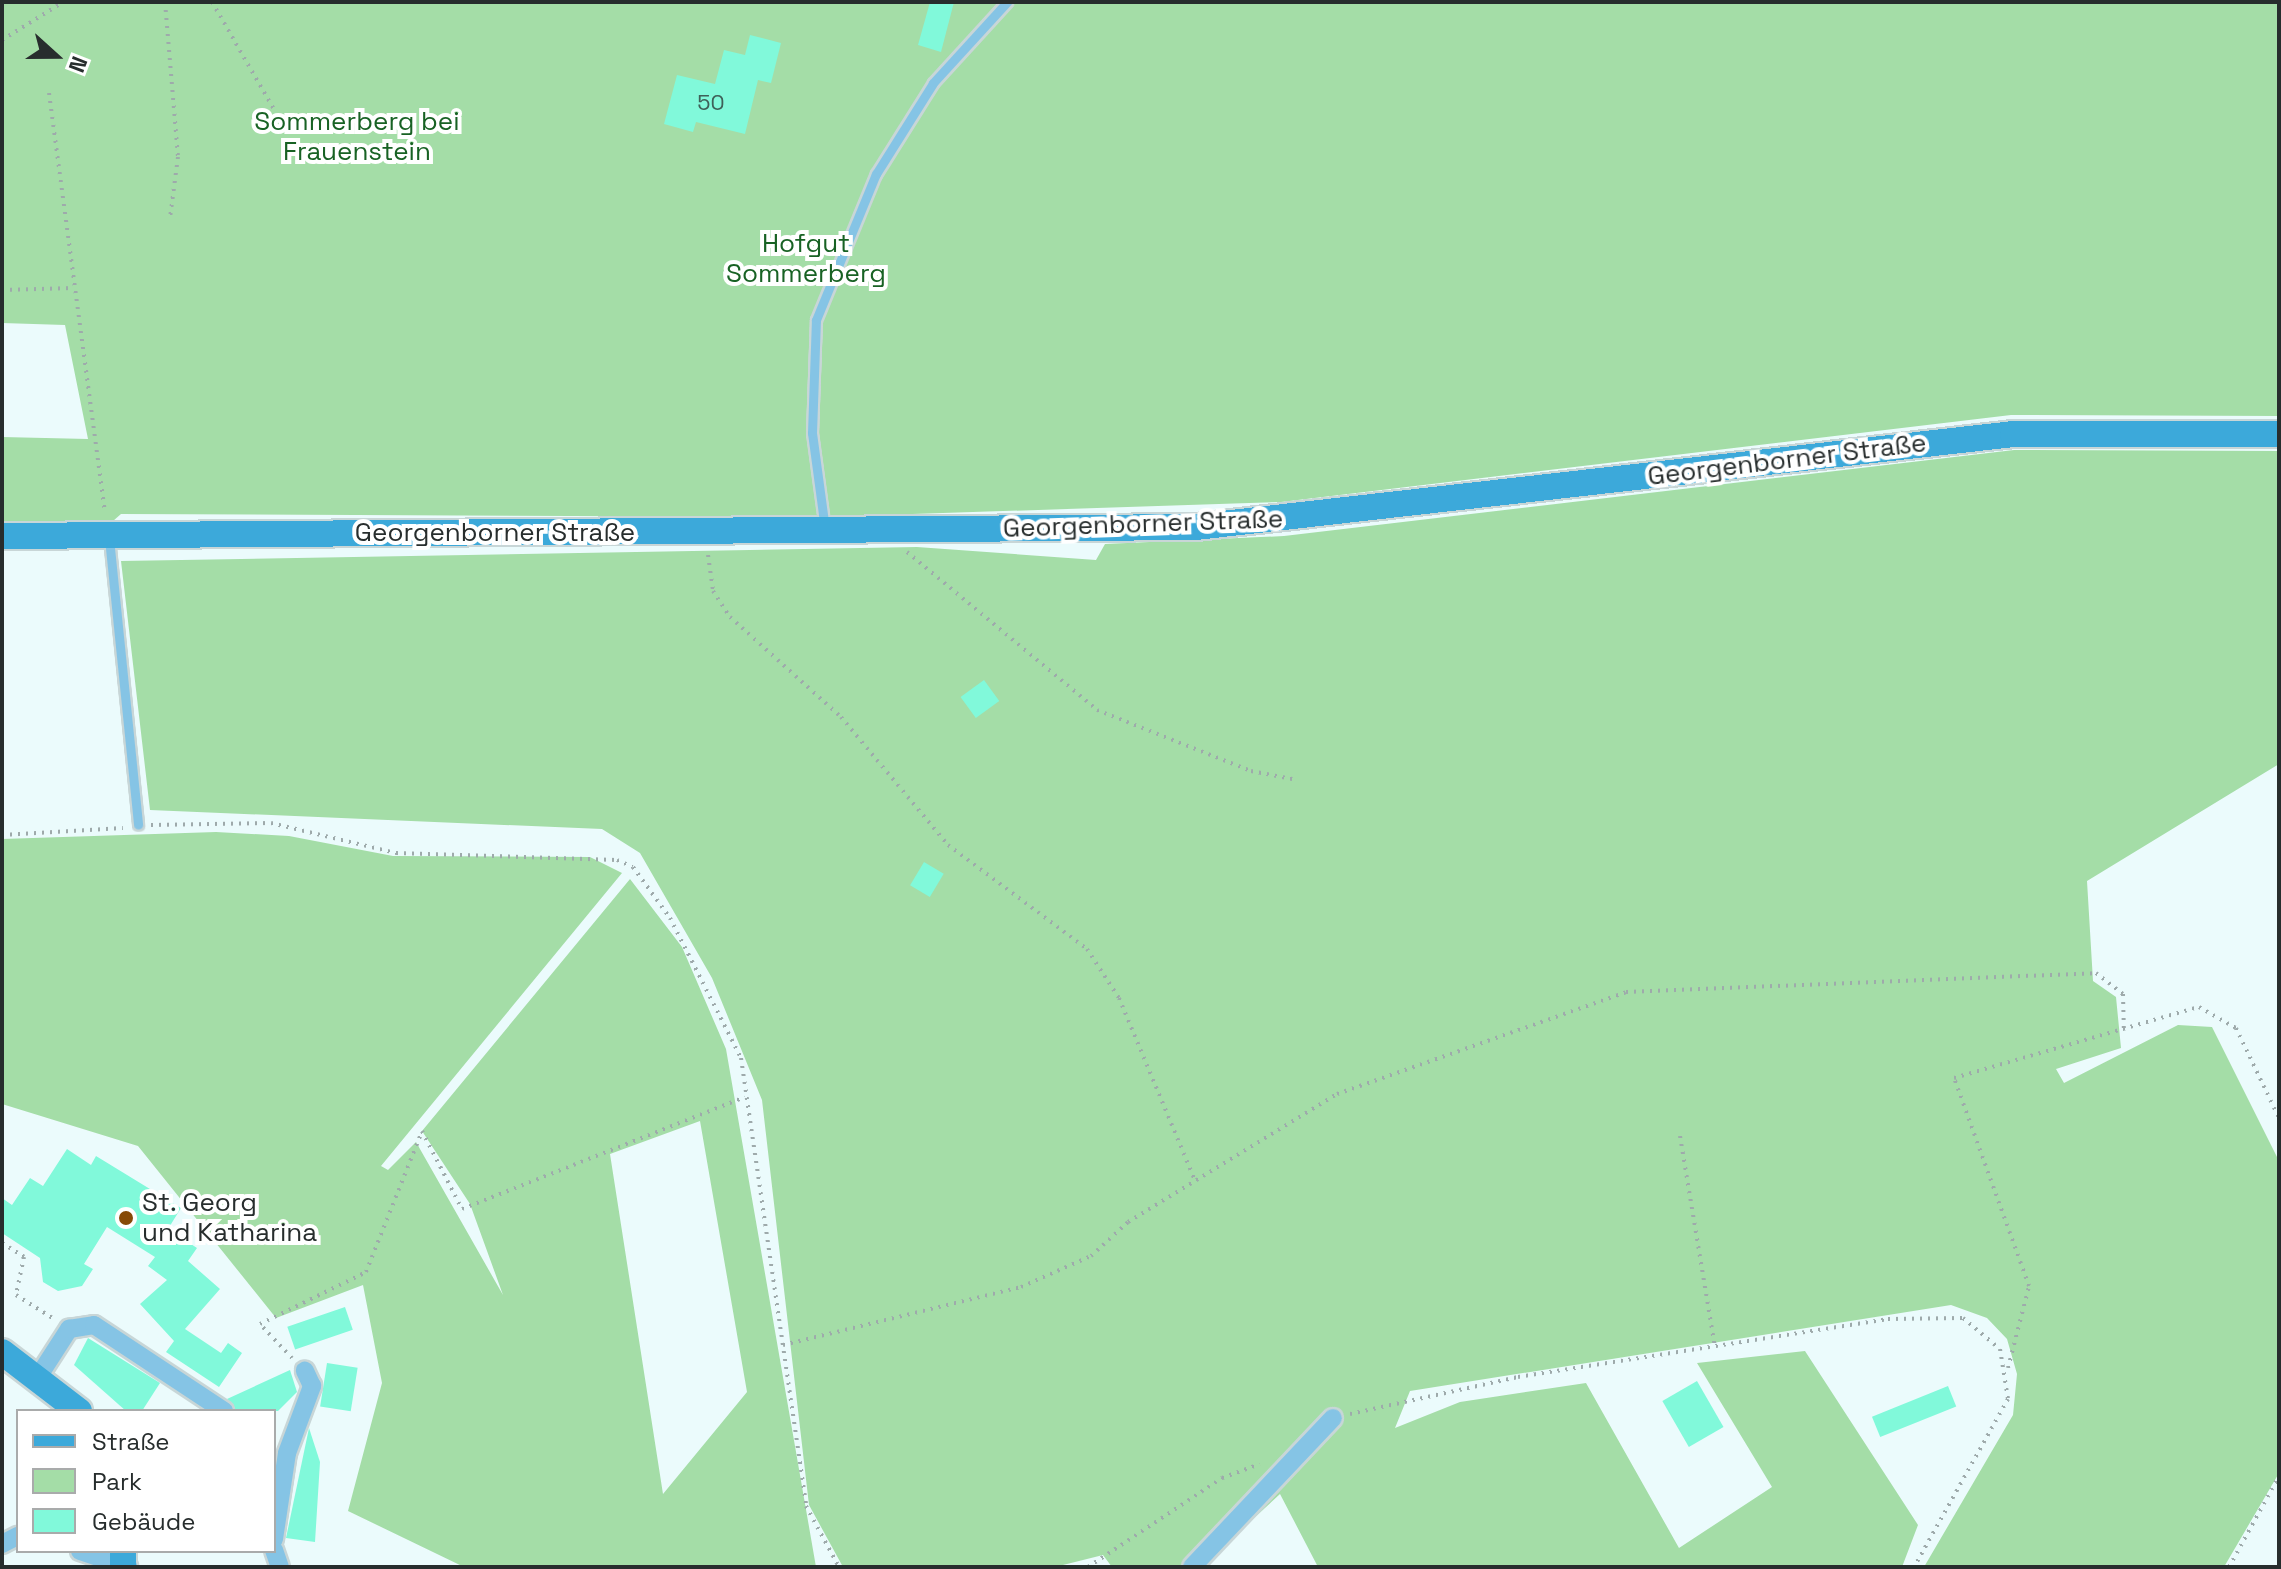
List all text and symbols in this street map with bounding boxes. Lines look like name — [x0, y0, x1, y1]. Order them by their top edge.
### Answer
north arrow — [16, 16, 96, 96]
text: N — [63, 53, 94, 77]
house number: 50 — [697, 90, 725, 116]
park label: Sommerberg bei Frauenstein — [254, 106, 460, 168]
park label: Hofgut Sommerberg — [726, 228, 886, 290]
street label: Georgenborner Straße — [1646, 427, 1928, 493]
street label: Georgenborner Straße — [1002, 504, 1284, 544]
street label: Georgenborner Straße — [355, 517, 635, 549]
place label: St. Georg und Katharina — [142, 1187, 317, 1248]
marker: St. Georg und Katharina — [117, 1209, 135, 1227]
legend — [16, 1409, 276, 1553]
text: Straße — [92, 1426, 169, 1457]
text: Park — [92, 1466, 142, 1497]
text: Gebäude — [92, 1506, 195, 1537]

